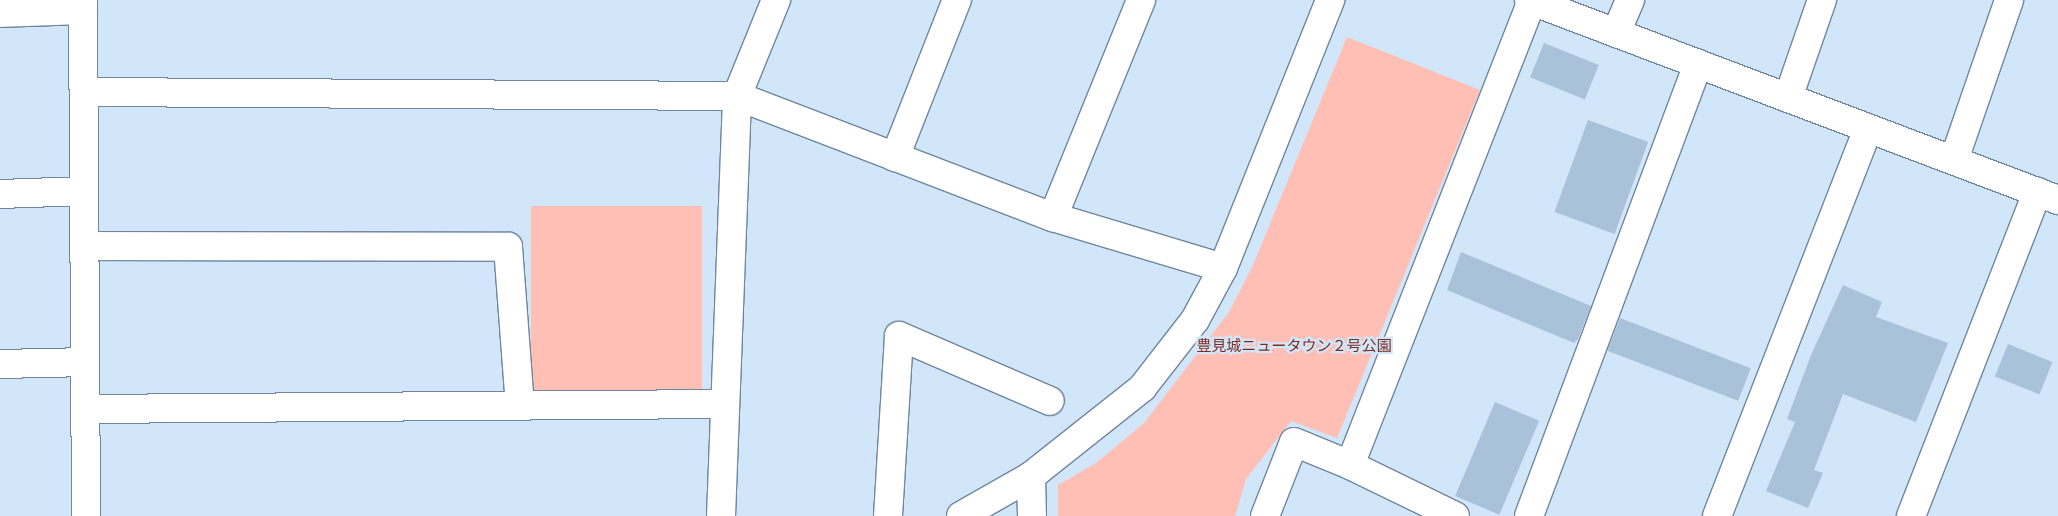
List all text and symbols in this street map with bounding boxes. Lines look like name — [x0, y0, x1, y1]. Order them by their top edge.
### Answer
park label: 豊見城ニュータウン２号公園 — [1197, 337, 1391, 355]

